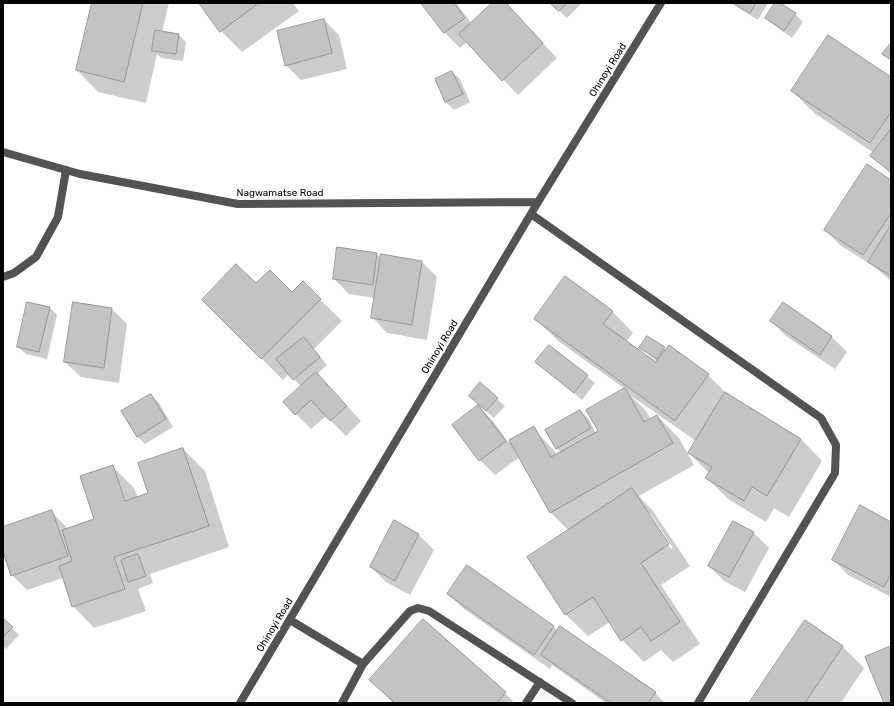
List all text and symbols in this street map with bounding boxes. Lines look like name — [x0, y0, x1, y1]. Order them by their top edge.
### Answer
street label: Ohinoyi Road — [587, 41, 629, 99]
street label: Nagwamatse Road — [237, 187, 323, 199]
street label: Ohinoyi Road — [419, 318, 461, 376]
street label: Ohinoyi Road — [254, 596, 296, 654]

